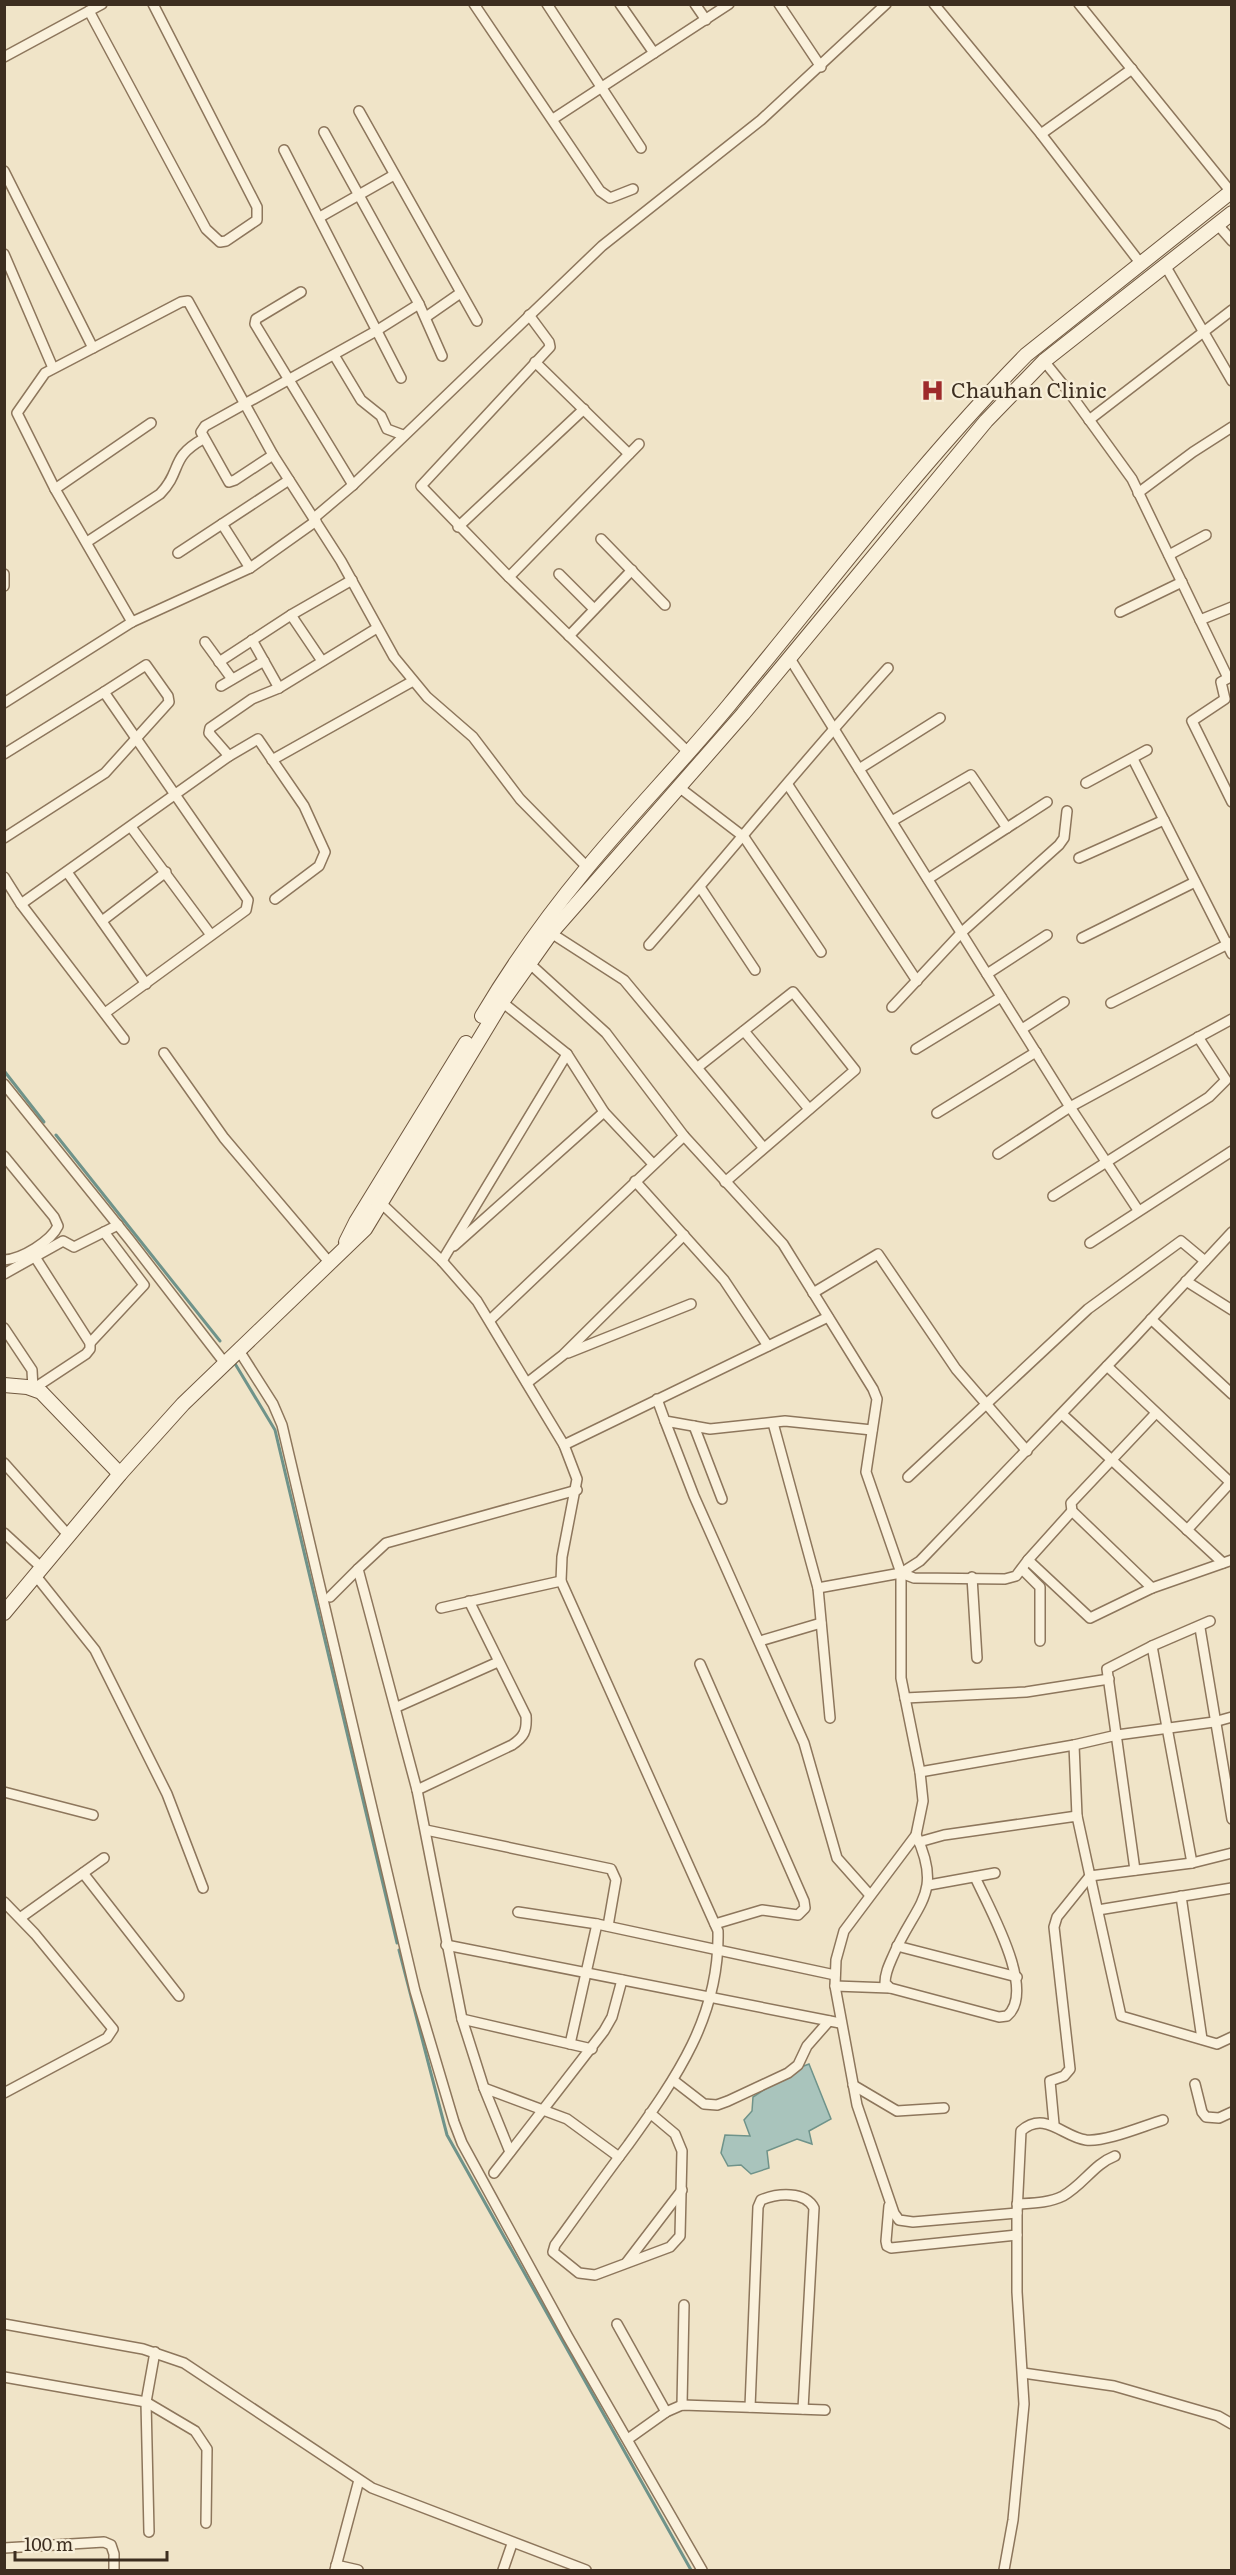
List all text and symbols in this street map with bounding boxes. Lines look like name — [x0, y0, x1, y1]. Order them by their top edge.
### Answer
place label: Chauhan Clinic — [951, 373, 1106, 404]
hospital icon: Chauhan Clinic — [920, 378, 946, 404]
scale bar — [15, 2524, 166, 2562]
text: 100 m — [24, 2530, 73, 2557]

